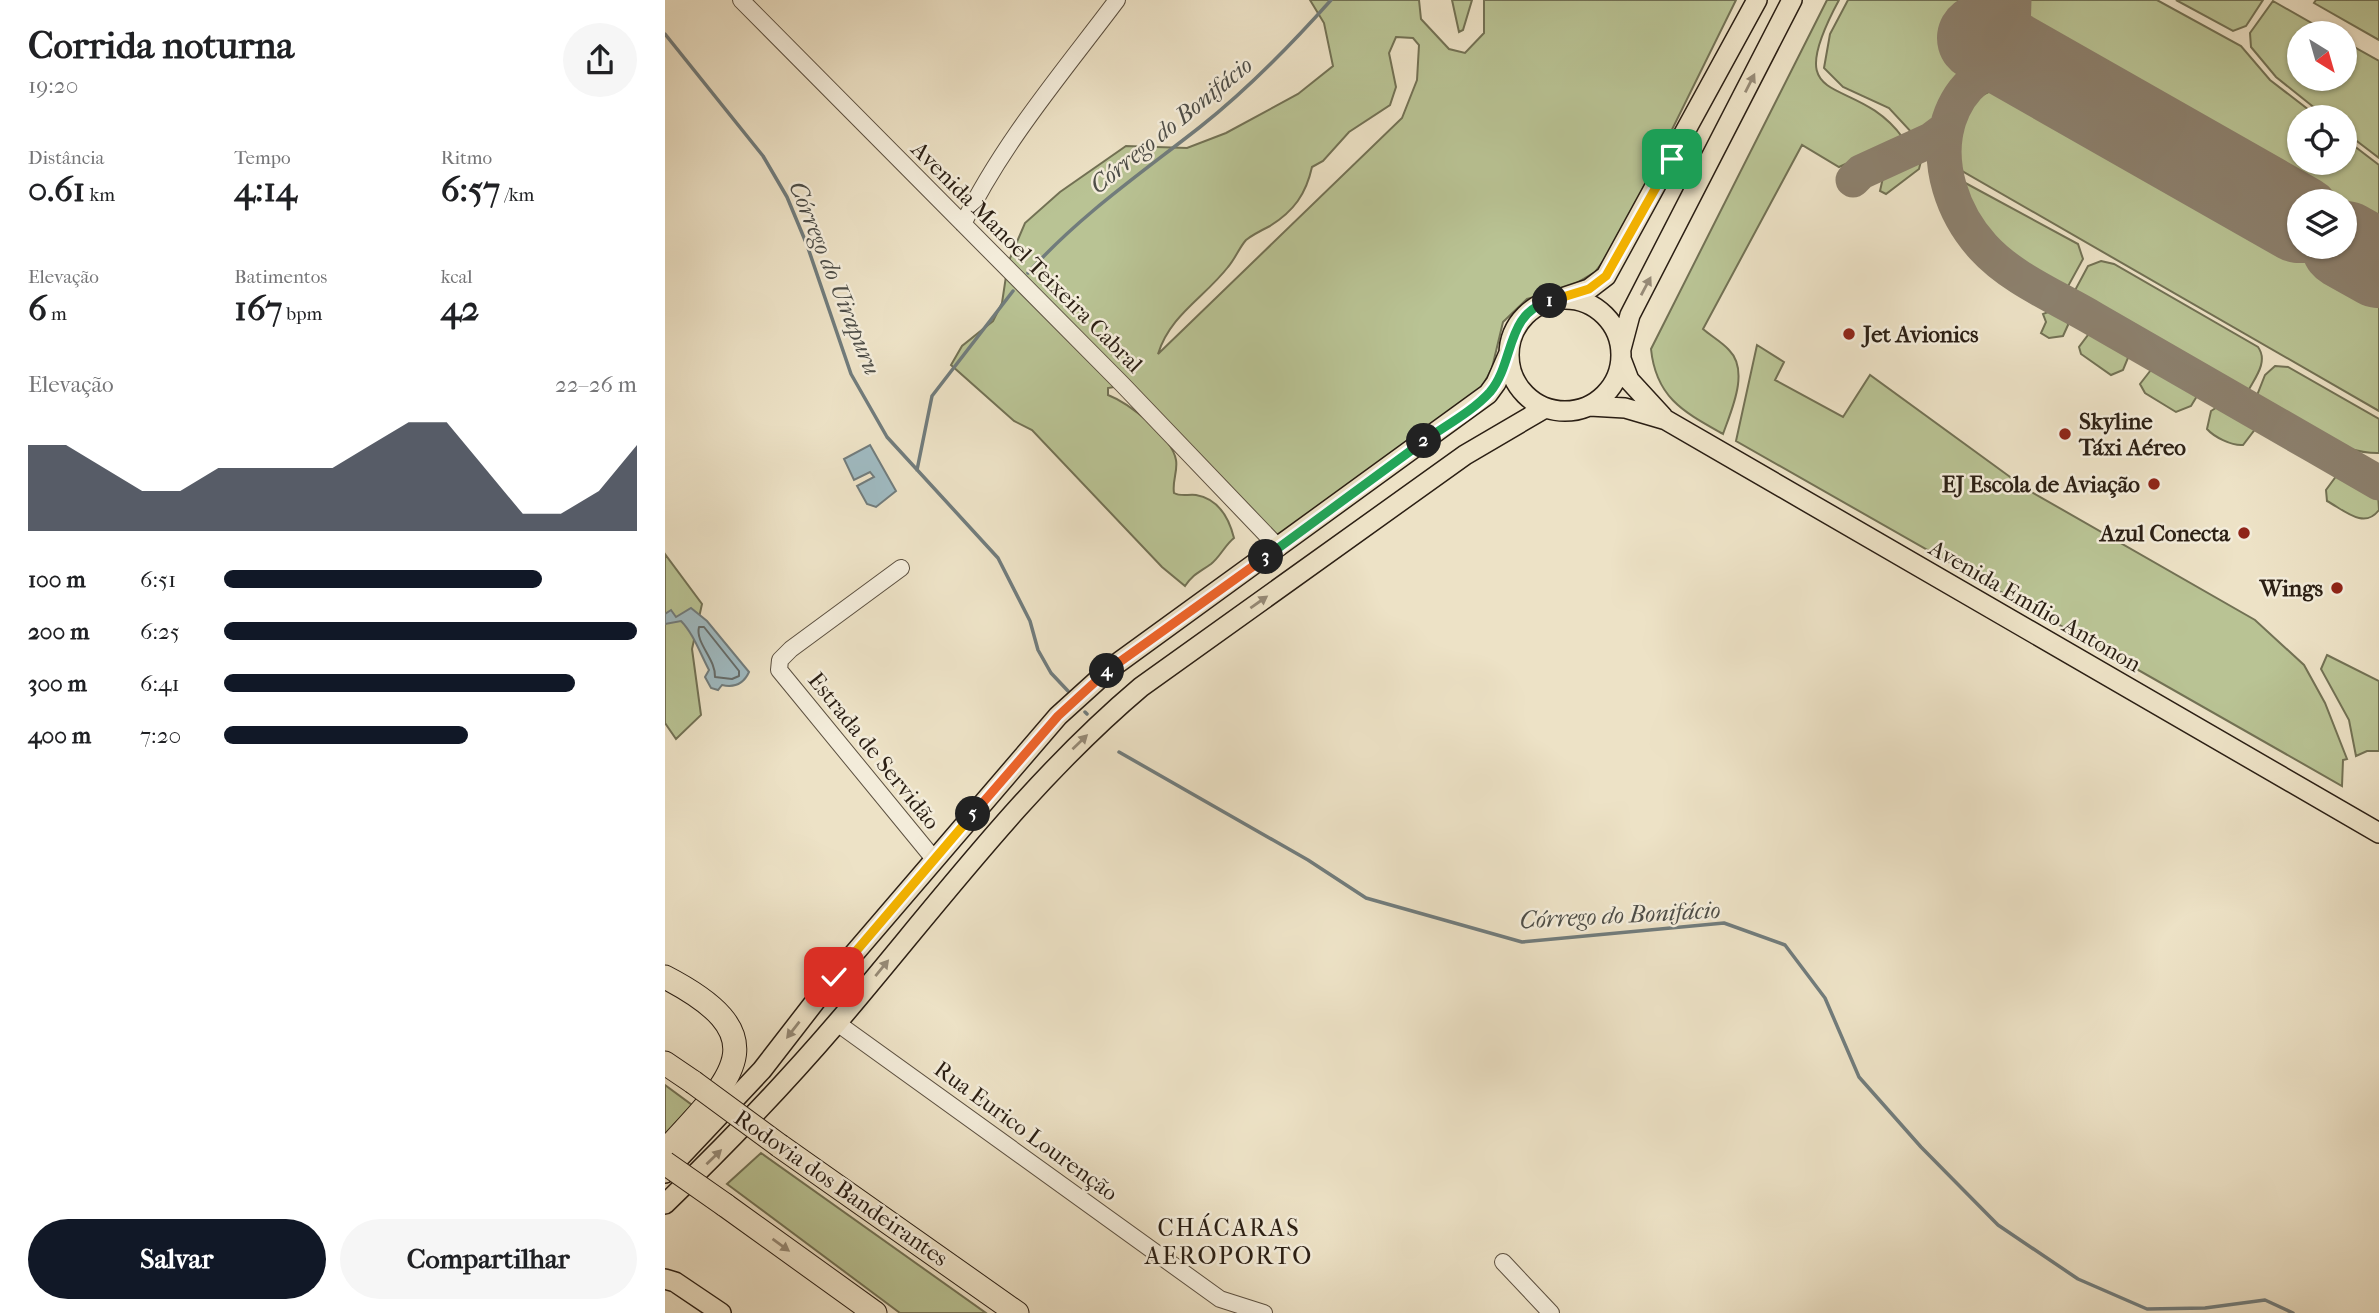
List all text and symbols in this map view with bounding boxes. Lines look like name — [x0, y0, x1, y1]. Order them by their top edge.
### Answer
north arrow — [2287, 21, 2357, 91]
map controls — [2287, 21, 2357, 259]
text: Corrida noturna — [28, 23, 294, 68]
button: share — [563, 23, 637, 97]
water label: Córrego do Bonifácio — [1084, 51, 1258, 199]
text: 19:20 — [28, 72, 78, 99]
one-way arrow — [1744, 73, 1755, 93]
button: locate — [2287, 105, 2357, 175]
pin — [1642, 129, 1702, 189]
street label: Avenida Manoel Teixeira Cabral — [905, 135, 1149, 379]
icon: arrive — [1653, 140, 1691, 178]
text: Distância — [28, 147, 104, 169]
text: Tempo — [234, 147, 291, 169]
text: Ritmo — [441, 147, 492, 169]
text: 0.61 — [28, 169, 85, 210]
text: 4:14 — [234, 169, 297, 210]
text: 6:57 — [441, 169, 500, 210]
water label: Córrego do Uirapuru — [783, 177, 887, 379]
text: km — [85, 184, 115, 206]
text: /km — [500, 184, 534, 206]
button: layers — [2287, 189, 2357, 259]
text: Elevação — [28, 266, 99, 288]
text: Batimentos — [234, 266, 327, 288]
text: kcal — [441, 266, 473, 288]
one-way arrow — [1640, 276, 1652, 295]
pin: 1 — [1533, 284, 1568, 318]
text: 6 — [28, 288, 47, 329]
text: 167 — [234, 288, 282, 329]
text: 42 — [441, 288, 479, 329]
text: 1 — [1546, 289, 1553, 311]
text: m — [47, 303, 67, 325]
text: bpm — [282, 303, 322, 325]
place label: Jet Avionics — [1861, 321, 1979, 348]
marker: Jet Avionics — [1841, 326, 1857, 342]
text: Elevação — [28, 371, 114, 398]
text: 22–26 m — [555, 371, 637, 398]
place label: Skyline Táxi Aéreo — [2078, 408, 2186, 461]
pin: 2 — [1407, 424, 1441, 458]
marker: Skyline Táxi Aéreo — [2057, 426, 2073, 442]
text: 2 — [1419, 429, 1428, 451]
place label: EJ Escola de Aviação — [1942, 471, 2140, 498]
marker: EJ Escola de Aviação — [2146, 476, 2162, 492]
place label: Azul Conecta — [2098, 520, 2231, 547]
marker: Azul Conecta — [2236, 525, 2252, 541]
street label: Avenida Emílio Antonon — [1923, 534, 2146, 678]
pin: 3 — [1249, 540, 1283, 574]
text: 3 — [1262, 545, 1269, 567]
text: 100 m — [28, 566, 86, 593]
text: 6:51 — [140, 566, 176, 593]
place label: Wings — [2259, 575, 2323, 602]
marker: Wings — [2329, 580, 2345, 596]
one-way arrow — [1250, 595, 1268, 609]
text: 200 m — [28, 618, 89, 645]
text: 6:25 — [140, 618, 180, 645]
pin: 4 — [1089, 654, 1125, 688]
text: 4 — [1101, 659, 1112, 681]
street label: Estrada de Servidão — [802, 667, 946, 835]
text: 300 m — [28, 670, 87, 697]
text: 6:41 — [140, 670, 180, 697]
text: 400 m — [28, 722, 91, 749]
text: 7:20 — [140, 722, 181, 749]
one-way arrow — [1071, 735, 1088, 751]
pin: 5 — [955, 796, 991, 832]
text: 5 — [968, 802, 977, 824]
water label: Córrego do Bonifácio — [1519, 896, 1721, 934]
pin — [804, 947, 864, 1007]
icon: check — [815, 958, 853, 996]
one-way arrow — [874, 960, 889, 977]
one-way arrow — [785, 1021, 800, 1039]
street label: Rua Eurico Lourenção — [929, 1055, 1123, 1207]
street label: Rodovia dos Bandeirantes — [729, 1104, 953, 1272]
one-way arrow — [706, 1148, 723, 1165]
district label: CHÁCARAS AEROPORTO — [1144, 1213, 1313, 1270]
button: Salvar — [28, 1219, 326, 1299]
button: Compartilhar — [340, 1219, 637, 1299]
one-way arrow — [772, 1238, 790, 1252]

